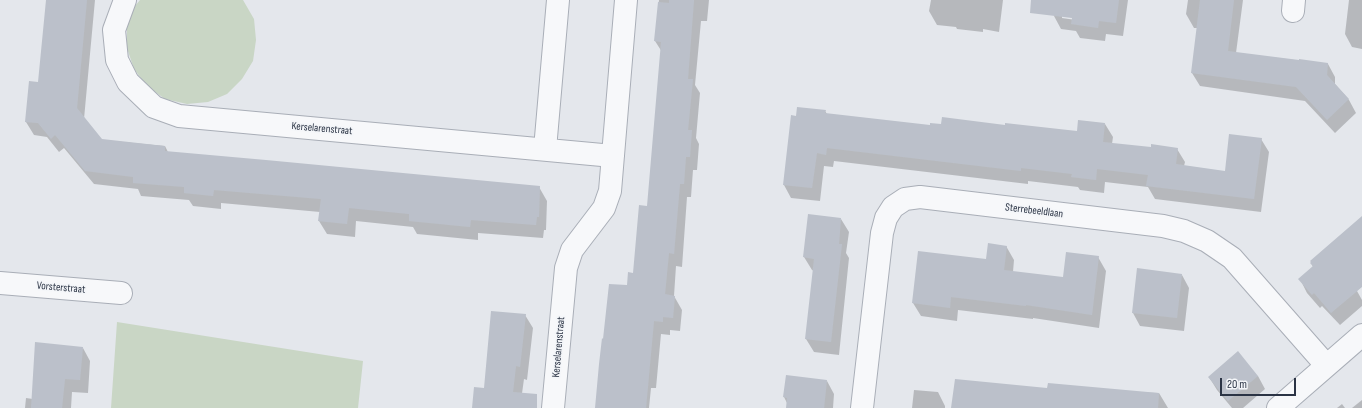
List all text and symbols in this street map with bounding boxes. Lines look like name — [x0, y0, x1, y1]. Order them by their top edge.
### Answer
street label: Kerselarenstraat — [291, 120, 353, 138]
street label: Sterrebeeldlaan — [1004, 201, 1064, 221]
street label: Vorsterstraat — [36, 279, 86, 297]
street label: Kerselarenstraat — [550, 316, 568, 378]
scale bar — [1222, 370, 1298, 396]
text: 20 m — [1227, 377, 1247, 392]

